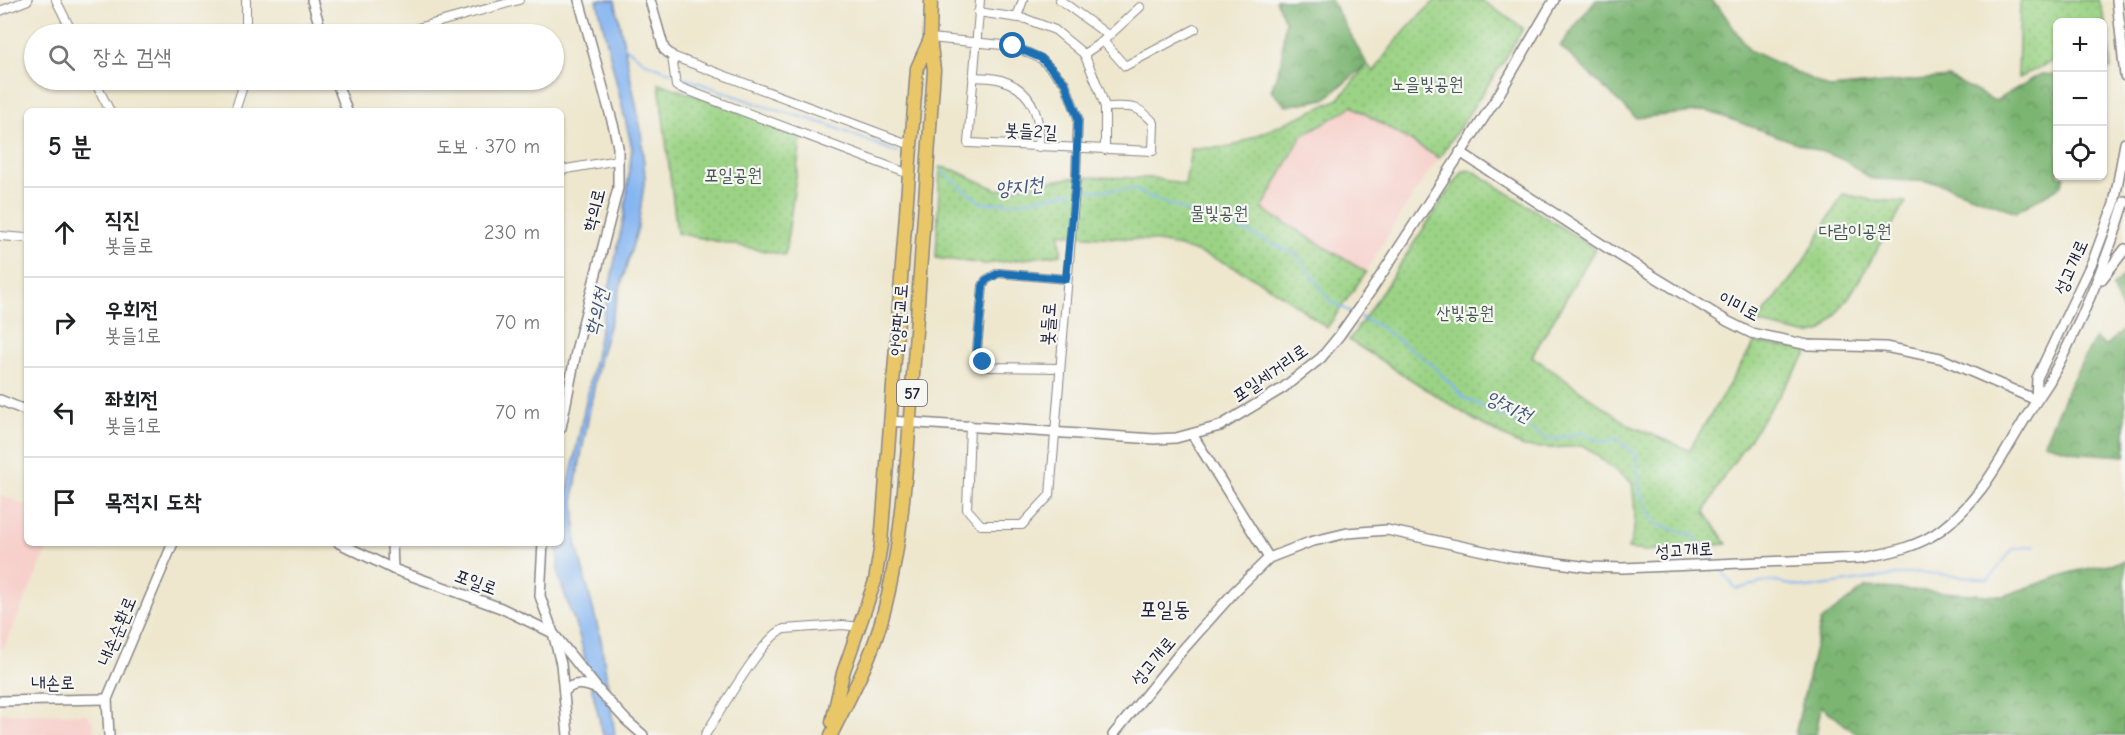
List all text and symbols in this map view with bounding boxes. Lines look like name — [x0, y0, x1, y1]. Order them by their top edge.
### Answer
map controls — [2053, 18, 2107, 180]
button: + — [2053, 18, 2107, 72]
search box — [24, 24, 564, 90]
route start — [999, 32, 1025, 58]
icon: search — [45, 41, 78, 74]
text: 장소 검색 — [93, 44, 171, 70]
button: − — [2053, 72, 2107, 126]
park label: 노을빛공원 — [1391, 74, 1463, 95]
street label: 봇들2길 — [1004, 120, 1058, 143]
button: locate — [2053, 126, 2107, 180]
text: 5 분 — [48, 132, 92, 162]
text: 도보 · 370 m — [436, 135, 540, 158]
park label: 포일공원 — [704, 165, 762, 186]
water label: 양지천 — [994, 172, 1046, 201]
street label: 학의로 — [579, 186, 610, 234]
park label: 물빛공원 — [1190, 203, 1248, 224]
text: 직진 — [105, 207, 140, 233]
icon: ahead — [48, 216, 81, 249]
text: 230 m — [484, 221, 540, 244]
park label: 다람이공원 — [1819, 221, 1891, 242]
text: 봇들로 — [105, 234, 153, 257]
street label: 성고개로 — [2050, 236, 2093, 298]
street label: 안양판교로 — [886, 283, 912, 357]
water label: 학의천 — [580, 284, 614, 338]
street label: 이미로 — [1715, 287, 1763, 326]
text: 우회전 — [105, 297, 158, 323]
street label: 봇들로 — [1037, 302, 1060, 346]
park label: 산빛공원 — [1436, 303, 1494, 324]
icon: right — [48, 306, 81, 339]
text: 70 m — [495, 311, 540, 334]
text: 봇들1로 — [105, 324, 161, 347]
street label: 포일세거리로 — [1229, 340, 1312, 407]
route end — [969, 348, 995, 374]
road number: 57 — [897, 380, 927, 406]
water label: 양지천 — [1482, 386, 1537, 428]
text: 좌회전 — [105, 387, 158, 413]
icon: left — [48, 396, 81, 429]
text: 70 m — [495, 401, 540, 424]
text: 봇들1로 — [105, 414, 161, 437]
icon: arrive — [48, 486, 81, 519]
text: 목적지 도착 — [105, 489, 201, 515]
street label: 성고개로 — [1655, 538, 1714, 563]
street label: 포일로 — [452, 565, 500, 600]
street label: 내손순환로 — [94, 594, 141, 669]
district label: 포일동 — [1140, 597, 1190, 621]
street label: 성고개로 — [1127, 632, 1180, 690]
street label: 내손로 — [31, 673, 75, 694]

